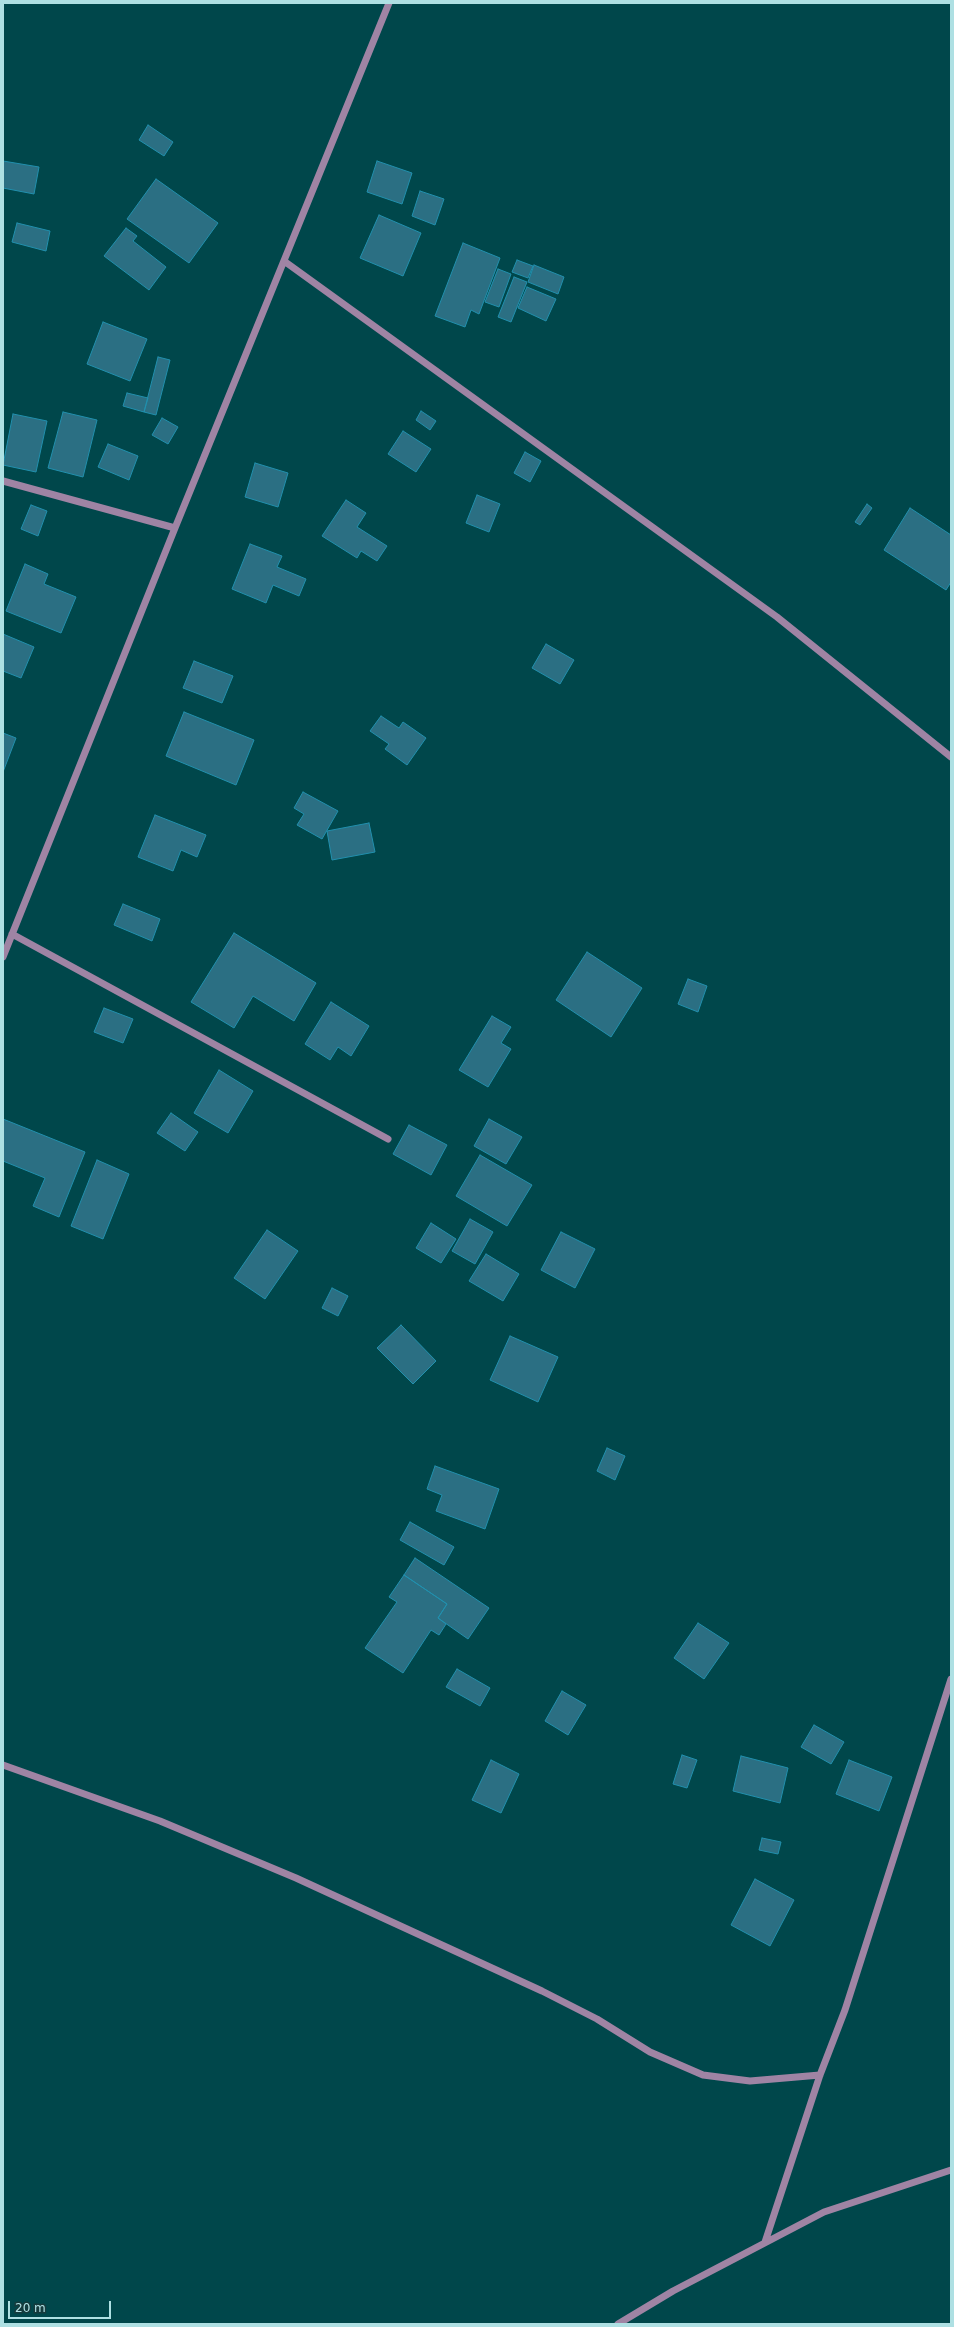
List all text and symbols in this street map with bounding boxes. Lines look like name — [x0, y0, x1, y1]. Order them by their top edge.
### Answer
scale bar — [10, 2293, 113, 2319]
text: 20 m — [15, 2301, 46, 2315]

